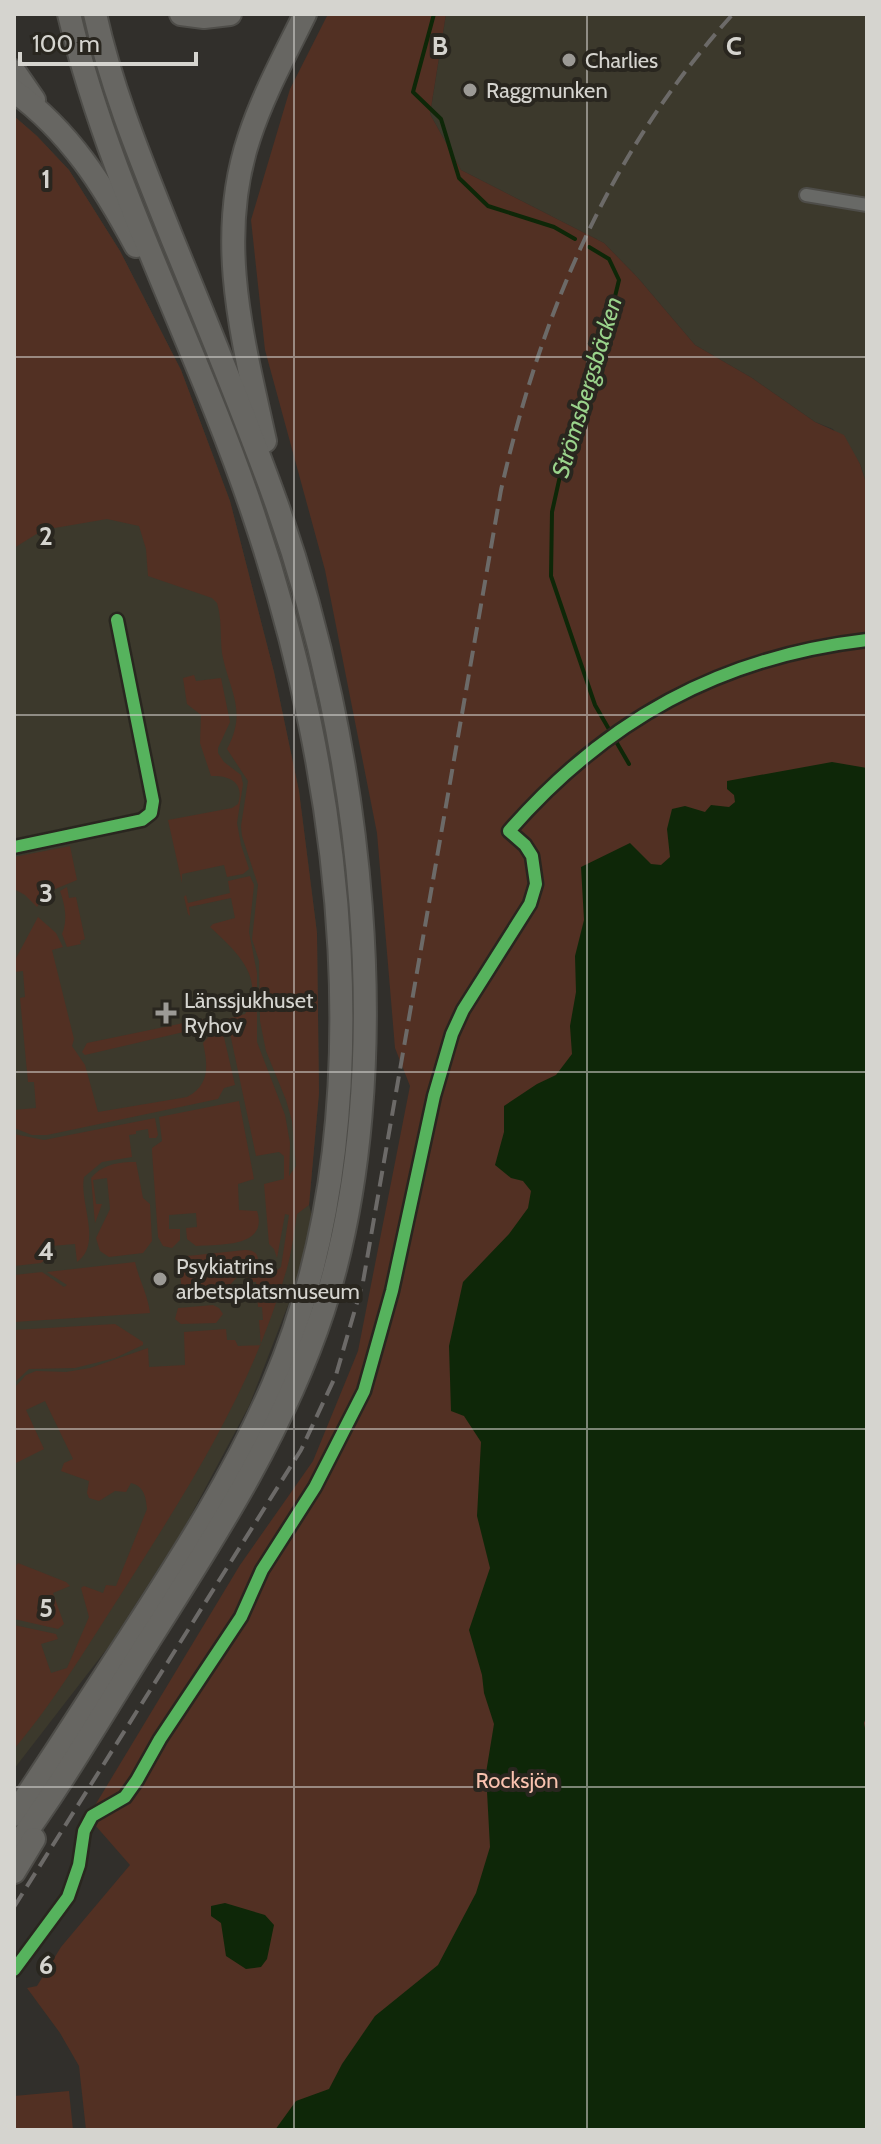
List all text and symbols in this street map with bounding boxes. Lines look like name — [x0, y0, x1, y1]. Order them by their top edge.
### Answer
scale bar — [20, 16, 196, 66]
text: 100 m — [32, 29, 100, 58]
text: B — [432, 30, 448, 62]
text: C — [726, 30, 742, 62]
place label: Charlies — [585, 47, 658, 74]
marker: Charlies — [560, 51, 578, 69]
place label: Raggmunken — [486, 77, 608, 104]
marker: Raggmunken — [461, 81, 479, 99]
text: 1 — [41, 163, 51, 195]
water label: Strömsbergsbäcken — [545, 293, 628, 481]
text: 2 — [39, 520, 53, 552]
text: 3 — [39, 877, 53, 909]
place label: Länssjukhuset Ryhov — [184, 987, 314, 1039]
marker: Länssjukhuset Ryhov — [155, 1002, 177, 1024]
text: 4 — [38, 1235, 54, 1267]
place label: Psykiatrins arbetsplatsmuseum — [176, 1253, 360, 1305]
marker: Psykiatrins arbetsplatsmuseum — [151, 1270, 169, 1288]
text: 5 — [39, 1592, 53, 1624]
park label: Rocksjön — [476, 1767, 558, 1794]
text: 6 — [39, 1949, 53, 1981]

